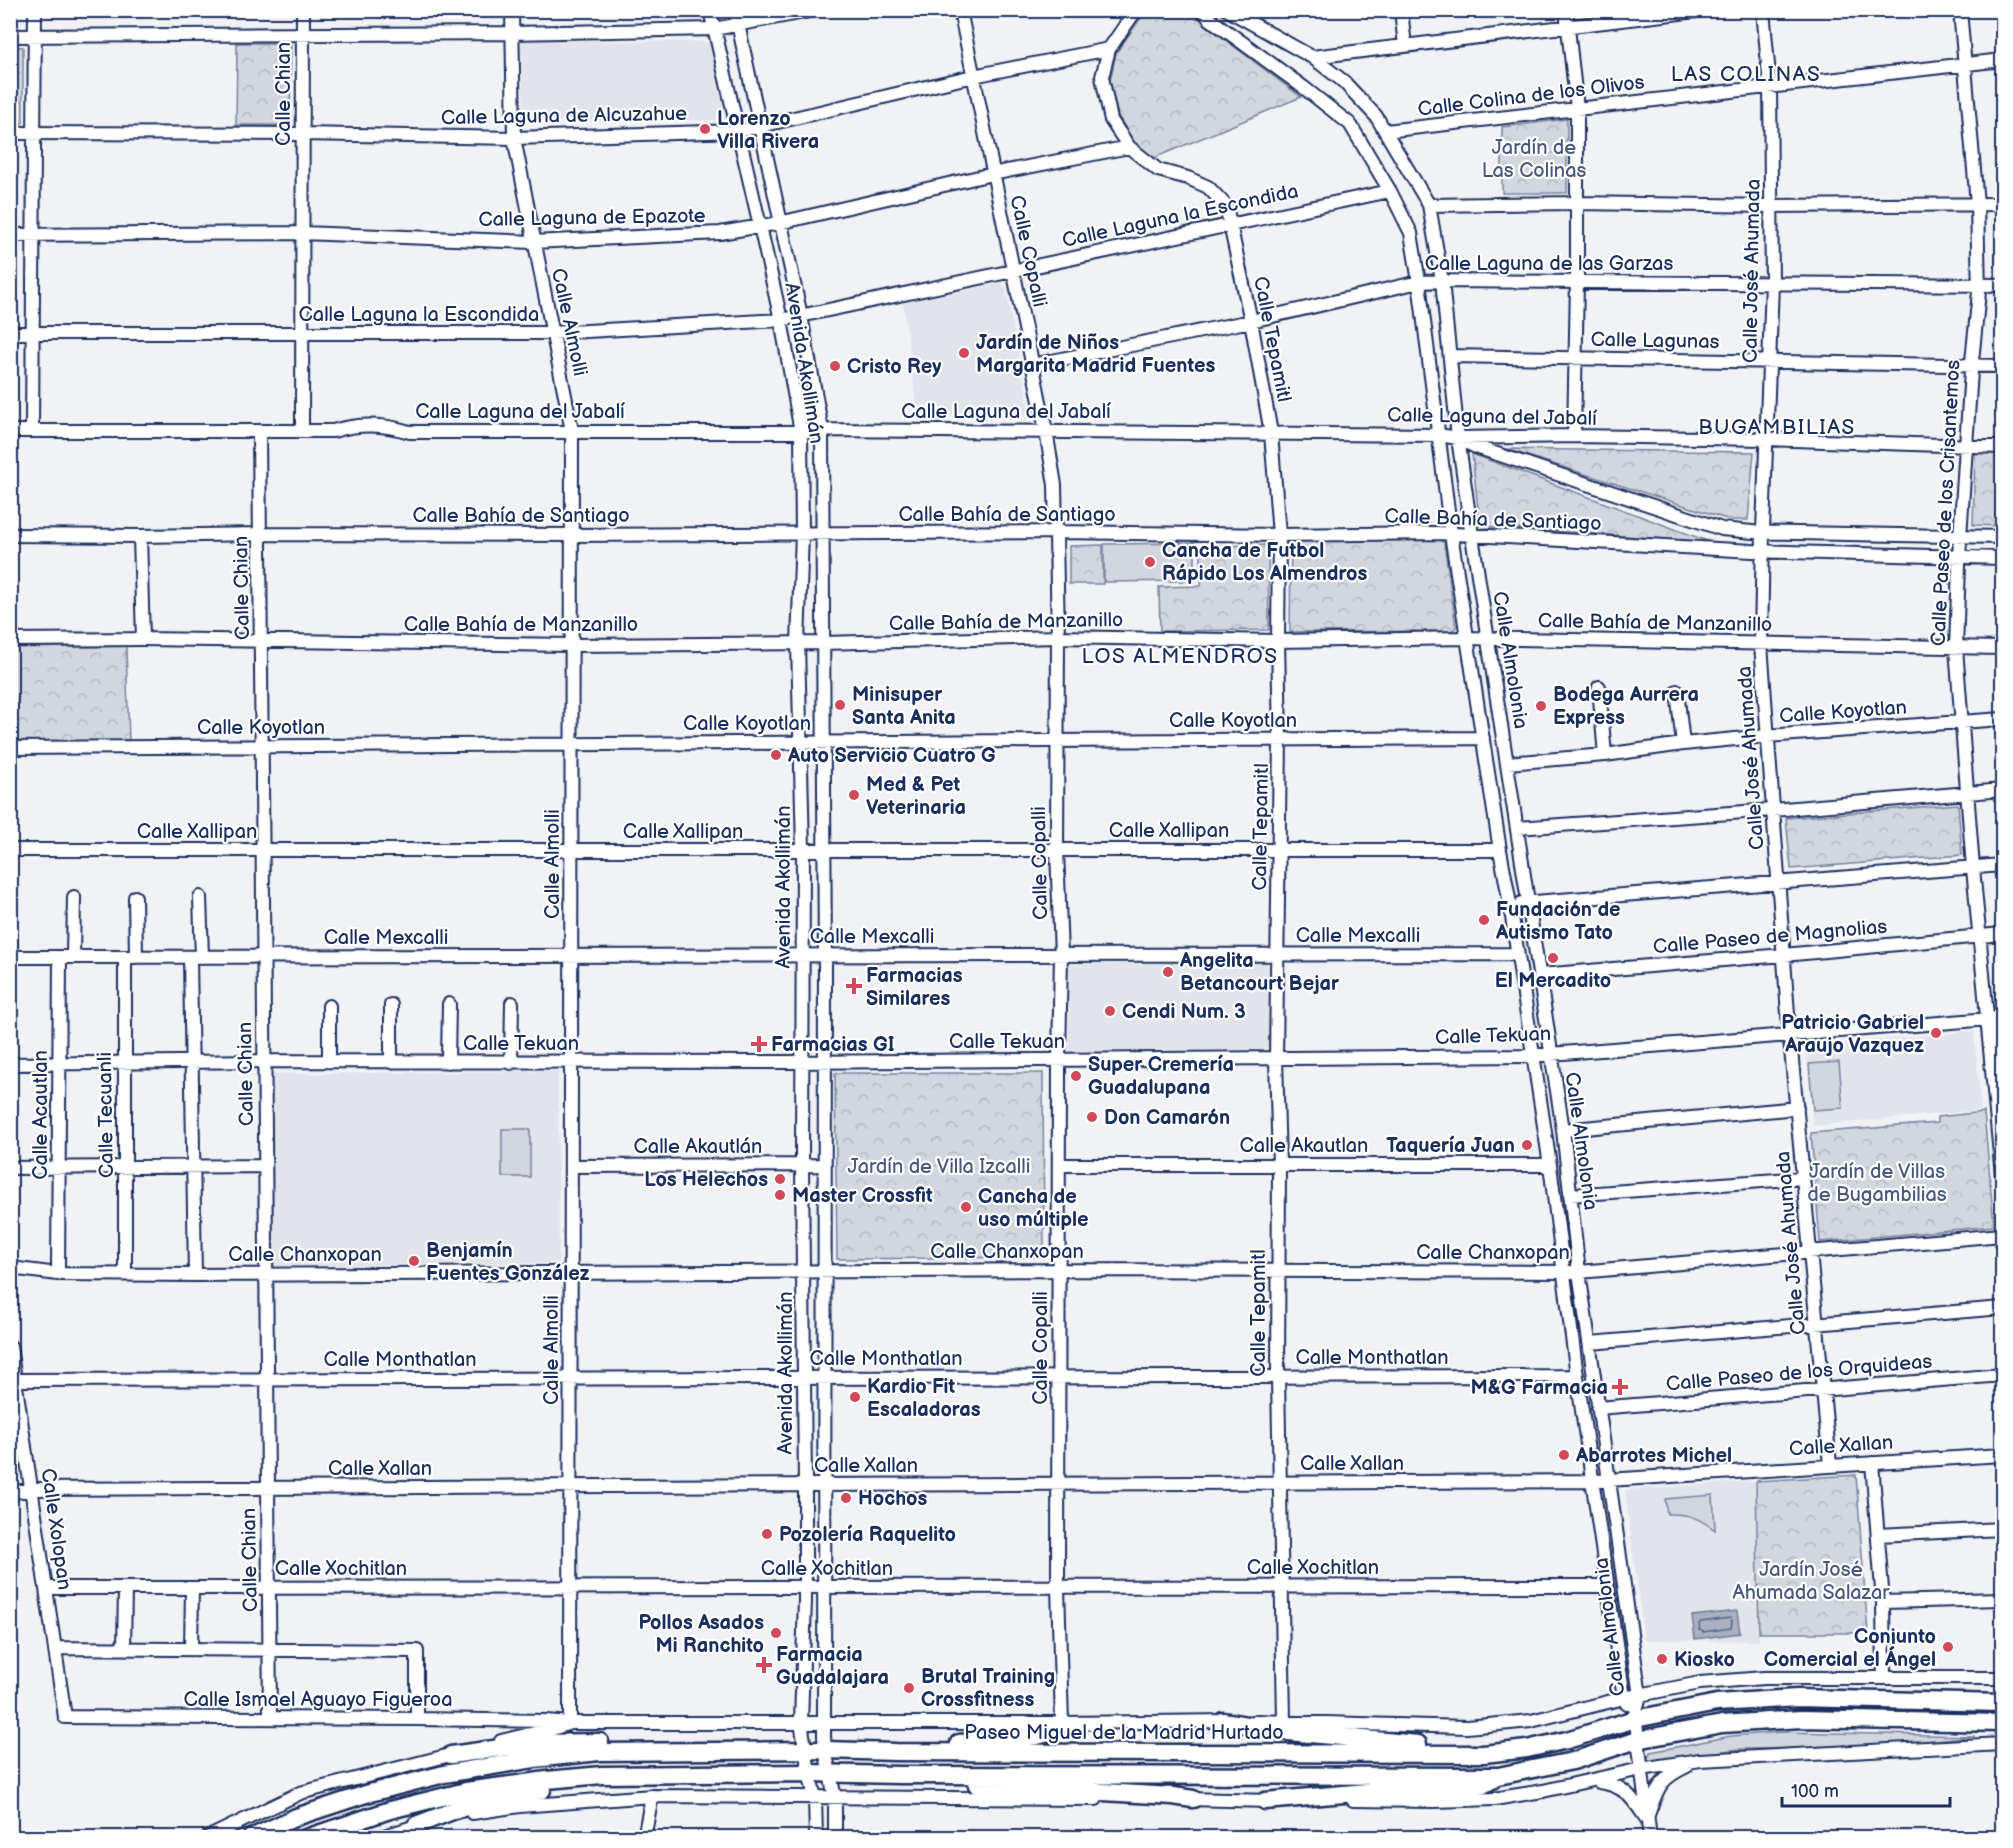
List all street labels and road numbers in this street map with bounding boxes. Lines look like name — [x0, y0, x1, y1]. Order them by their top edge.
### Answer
street label: Calle Chian — [272, 42, 296, 146]
street label: Calle Colina de los Olivos — [1416, 70, 1646, 122]
street label: Calle Laguna de Alcuzahue — [441, 102, 687, 130]
street label: Calle Laguna la Escondida — [1060, 179, 1300, 253]
street label: Calle José Ahumada — [1738, 179, 1766, 363]
street label: Calle Copalli — [1004, 193, 1052, 309]
street label: Calle Laguna de Epazote — [478, 204, 706, 232]
street label: Calle Laguna de las Garzas — [1425, 252, 1673, 276]
street label: Calle Almolli — [546, 266, 592, 378]
street label: Calle Tepamitl — [1248, 274, 1296, 404]
street label: Avenida Akollimán — [779, 281, 829, 445]
street label: Calle Laguna la Escondida — [299, 303, 539, 327]
street label: Calle Lagunas — [1590, 328, 1720, 354]
street label: Calle Paseo de los Crisantemos — [1927, 359, 1965, 647]
street label: Calle Laguna del Jabalí — [415, 400, 625, 424]
street label: Calle Laguna del Jabalí — [901, 400, 1111, 424]
street label: Calle Laguna del Jabalí — [1387, 403, 1597, 431]
street label: Calle Bahía de Santiago — [898, 503, 1116, 527]
street label: Calle Bahía de Santiago — [412, 504, 630, 528]
street label: Calle Bahía de Santiago — [1384, 504, 1602, 536]
street label: Calle Chian — [229, 536, 255, 640]
street label: Calle Almolonia — [1487, 590, 1533, 731]
street label: Calle Bahía de Manzanillo — [889, 608, 1123, 636]
street label: Calle Bahía de Manzanillo — [1538, 609, 1772, 637]
street label: Calle Bahía de Manzanillo — [404, 613, 638, 637]
street label: Calle José Ahumada — [1733, 665, 1769, 851]
street label: Calle Koyotlan — [1778, 696, 1908, 728]
street label: Calle Koyotlan — [1169, 709, 1297, 733]
street label: Calle Koyotlan — [683, 712, 811, 736]
street label: Calle Koyotlan — [197, 716, 325, 740]
street label: Calle Tepamitl — [1248, 763, 1274, 891]
street label: Avenida Akollimán — [772, 806, 796, 968]
street label: Calle Copalli — [1027, 806, 1053, 920]
street label: Calle Almolli — [541, 809, 565, 919]
street label: Calle Xallipan — [1109, 819, 1229, 843]
street label: Calle Xallipan — [137, 820, 257, 844]
street label: Calle Xallipan — [623, 820, 743, 844]
street label: Calle Paseo de Magnolias — [1652, 915, 1888, 959]
street label: Calle Mexcalli — [1296, 924, 1420, 948]
street label: Calle Mexcalli — [810, 925, 934, 949]
street label: Calle Mexcalli — [324, 926, 448, 950]
street label: Calle Chian — [233, 1022, 259, 1126]
street label: Calle Tekuan — [1435, 1022, 1552, 1050]
street label: Calle Tekuan — [949, 1030, 1065, 1054]
street label: Calle Tekuan — [463, 1032, 579, 1056]
street label: Calle Acautlan — [29, 1050, 53, 1180]
street label: Calle Tecuanli — [93, 1052, 119, 1178]
street label: Calle Almolonia — [1559, 1071, 1603, 1212]
street label: Calle Akautlan — [1240, 1134, 1368, 1158]
street label: Calle Akautlán — [634, 1135, 762, 1159]
street label: Calle José Ahumada — [1771, 1150, 1811, 1336]
street label: Calle Chanxopan — [930, 1240, 1084, 1264]
street label: Calle Chanxopan — [1416, 1241, 1570, 1265]
street label: Calle Chanxopan — [228, 1243, 382, 1267]
street label: Calle Tepamitl — [1247, 1249, 1271, 1377]
street label: Calle Copalli — [1029, 1291, 1053, 1405]
street label: Avenida Akollimán — [774, 1292, 798, 1454]
street label: Calle Almolli — [540, 1295, 564, 1405]
street label: Calle Monthatlan — [1295, 1346, 1449, 1370]
street label: Calle Monthatlan — [809, 1347, 963, 1371]
street label: Calle Monthatlan — [323, 1348, 477, 1372]
street label: Calle Paseo de los Orquideas — [1665, 1349, 1933, 1397]
street label: Calle Xallan — [1788, 1430, 1894, 1462]
street label: Calle Xallan — [1300, 1452, 1404, 1476]
street label: Calle Xallan — [814, 1454, 918, 1478]
street label: Calle Xallan — [328, 1457, 432, 1481]
street label: Calle Xolopan — [36, 1467, 76, 1592]
street label: Calle Chian — [237, 1508, 263, 1612]
street label: Calle Xochitlan — [1247, 1556, 1379, 1580]
street label: Calle Almolonia — [1590, 1556, 1630, 1697]
street label: Calle Xochitlan — [275, 1557, 407, 1581]
street label: Calle Xochitlan — [761, 1557, 893, 1581]
street label: Calle Ismael Aguayo Figueroa — [184, 1688, 452, 1712]
street label: Paseo Miguel de la Madrid Hurtado — [964, 1721, 1284, 1745]

